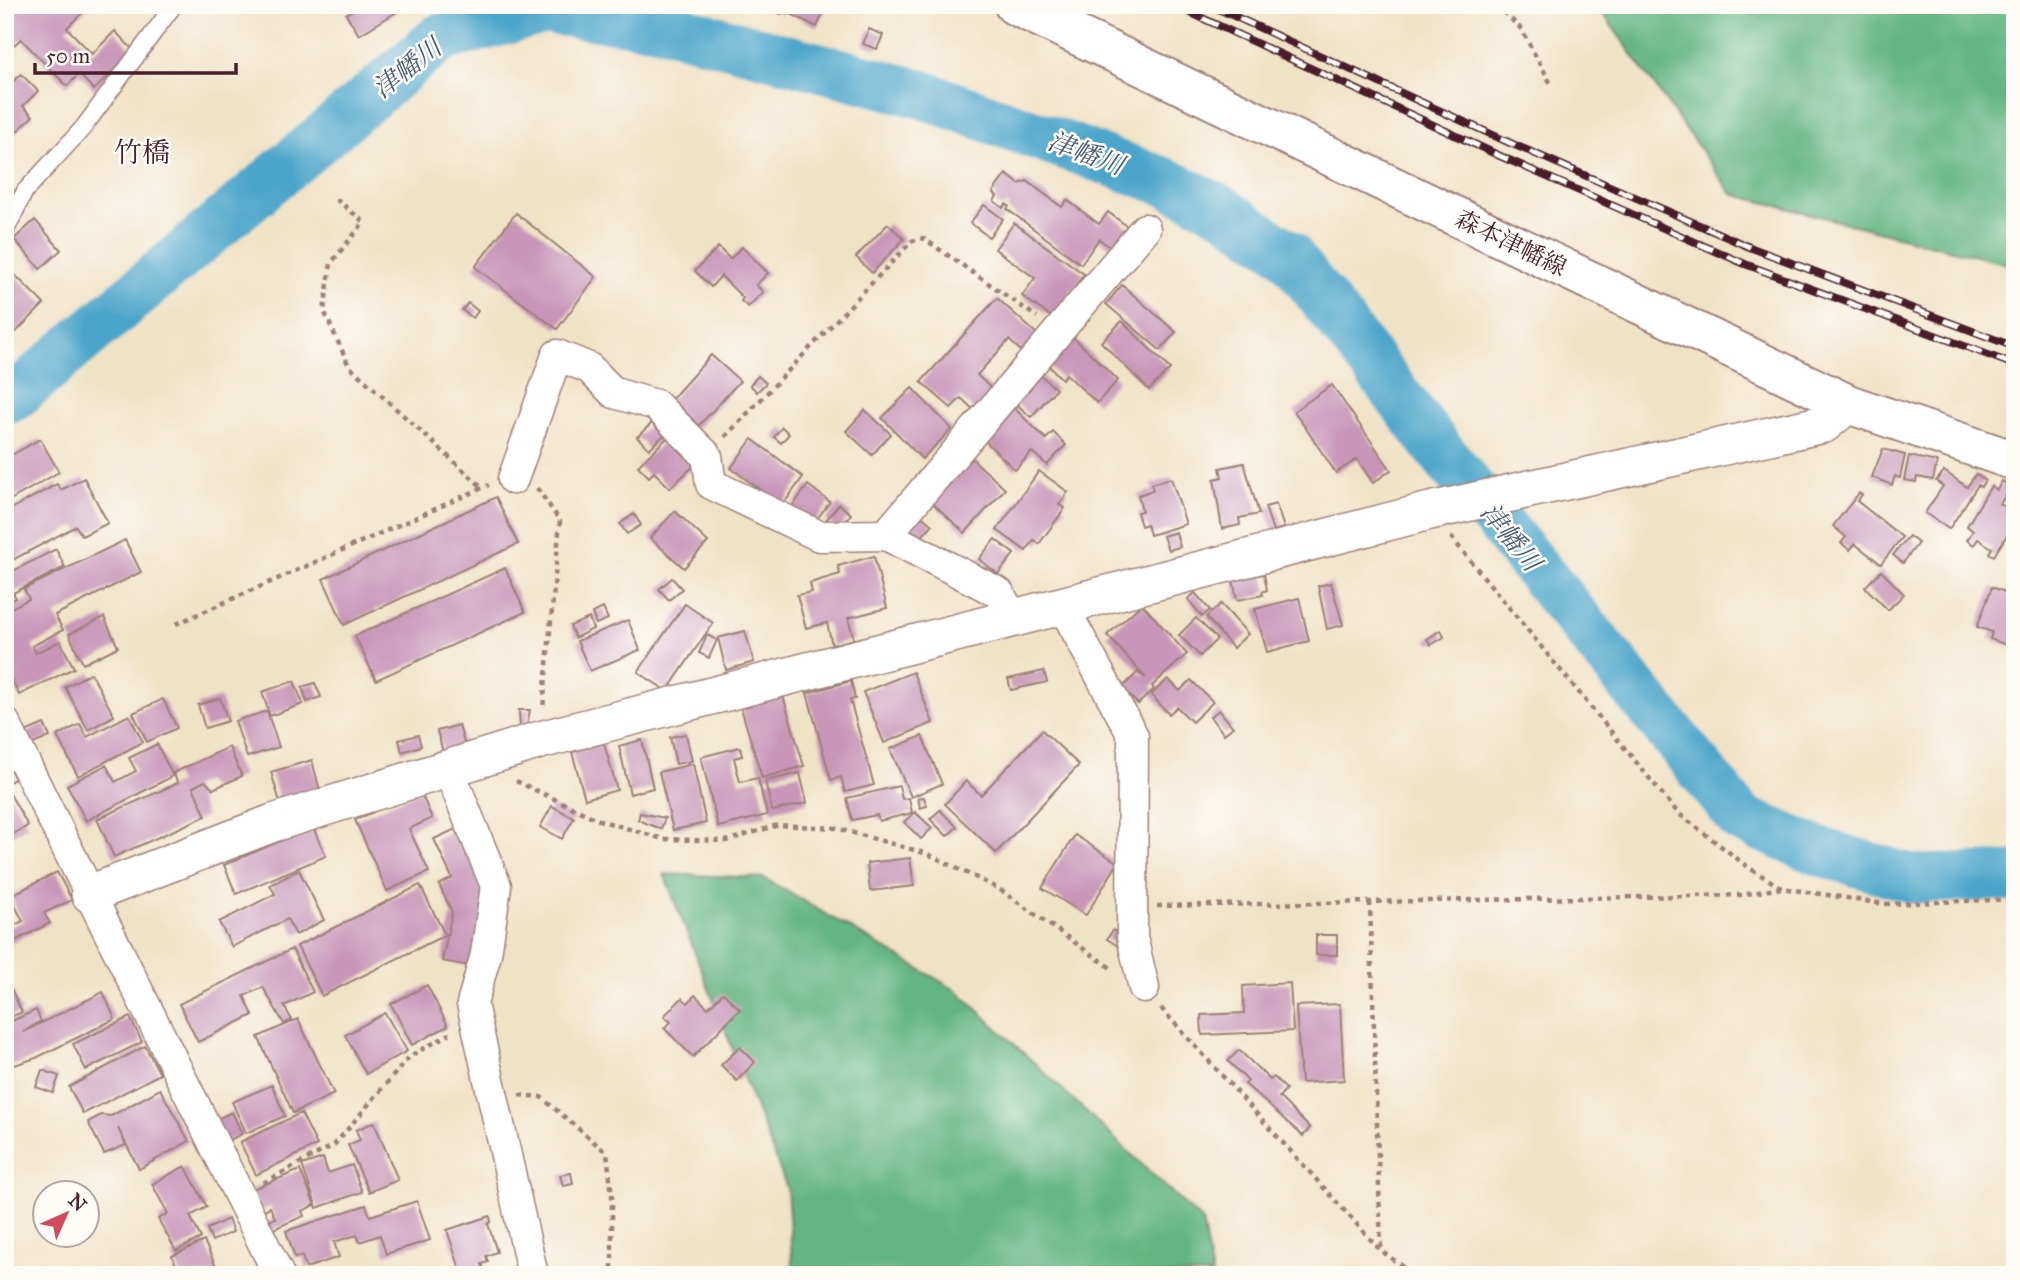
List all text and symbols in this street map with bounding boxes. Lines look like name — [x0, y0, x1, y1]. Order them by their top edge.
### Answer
water label: 津幡川 — [366, 30, 450, 105]
scale bar — [35, 32, 236, 76]
text: 50 m — [46, 43, 91, 69]
water label: 津幡川 — [1044, 125, 1131, 182]
district label: 竹橋 — [114, 135, 170, 170]
street label: 森本津幡線 — [1450, 203, 1572, 283]
water label: 津幡川 — [1474, 497, 1550, 580]
north arrow — [32, 1178, 102, 1248]
text: N — [64, 1188, 92, 1216]

